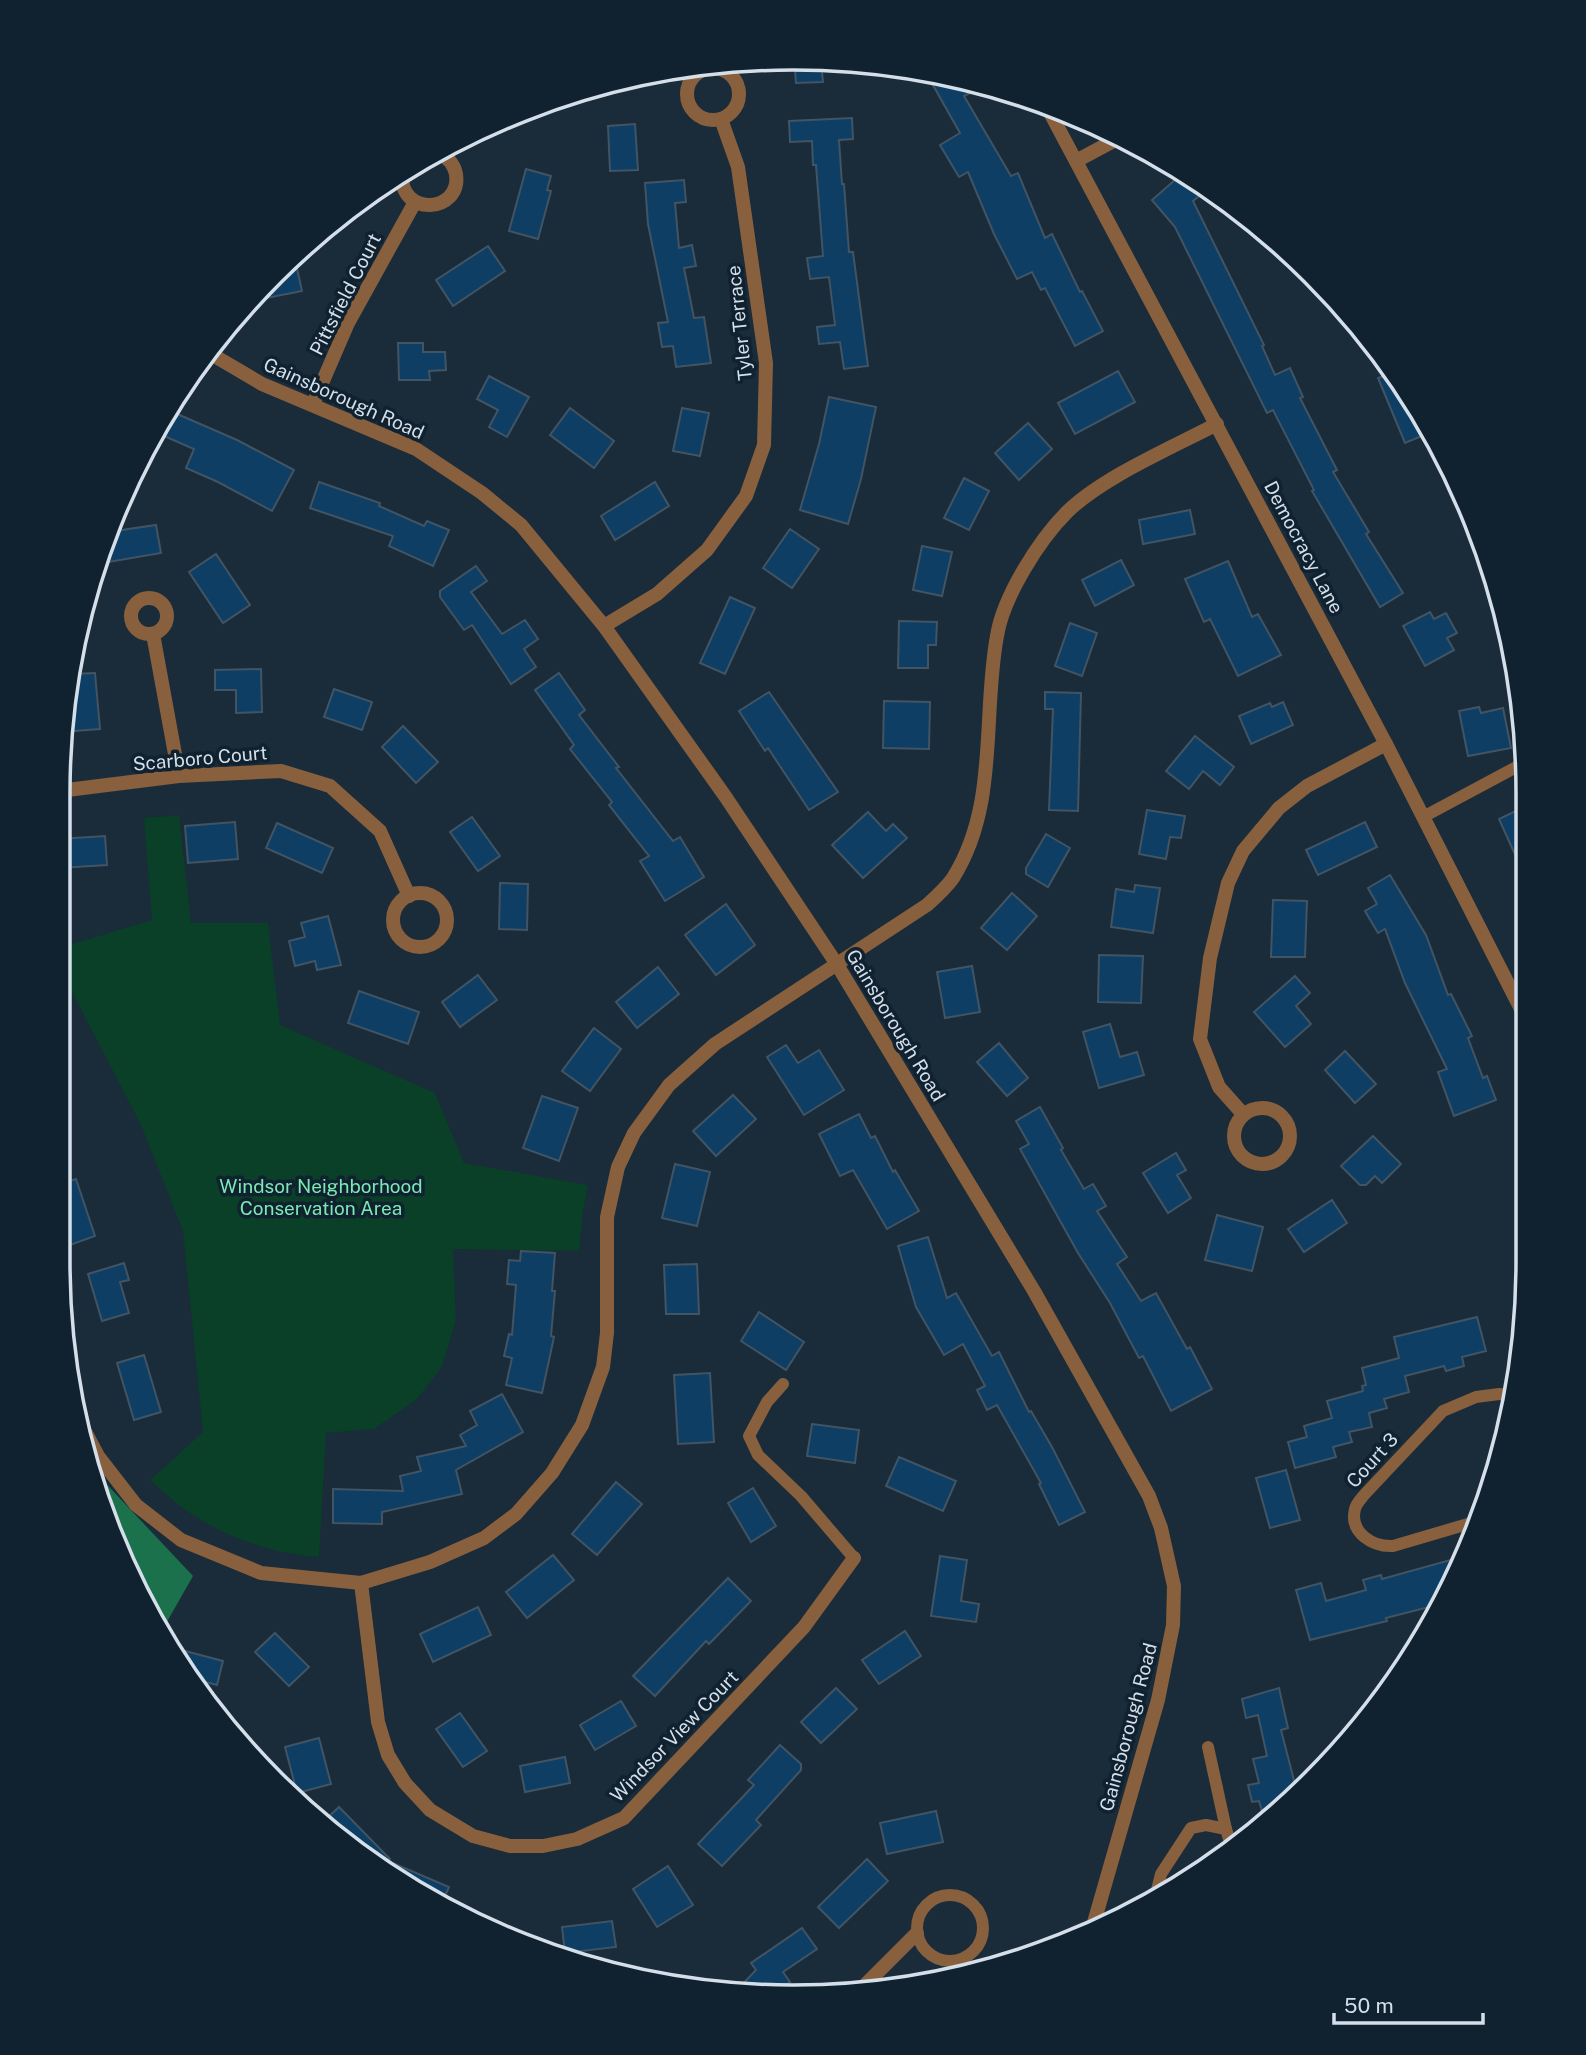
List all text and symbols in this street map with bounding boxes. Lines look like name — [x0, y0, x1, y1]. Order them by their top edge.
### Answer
street label: Pittsfield Court — [305, 229, 385, 359]
street label: Tyler Terrace — [722, 264, 756, 382]
street label: Gainsborough Road — [260, 353, 428, 443]
street label: Democracy Lane — [1260, 477, 1348, 617]
street label: Scarboro Court — [132, 741, 268, 775]
street label: Gainsborough Road — [842, 945, 950, 1105]
park label: Windsor Neighborhood Conservation Area — [219, 1175, 423, 1219]
street label: Court 3 — [1342, 1428, 1402, 1492]
street label: Gainsborough Road — [1095, 1641, 1161, 1813]
street label: Windsor View Court — [606, 1666, 742, 1806]
scale bar — [1334, 1982, 1483, 2026]
text: 50 m — [1344, 1993, 1394, 2018]

